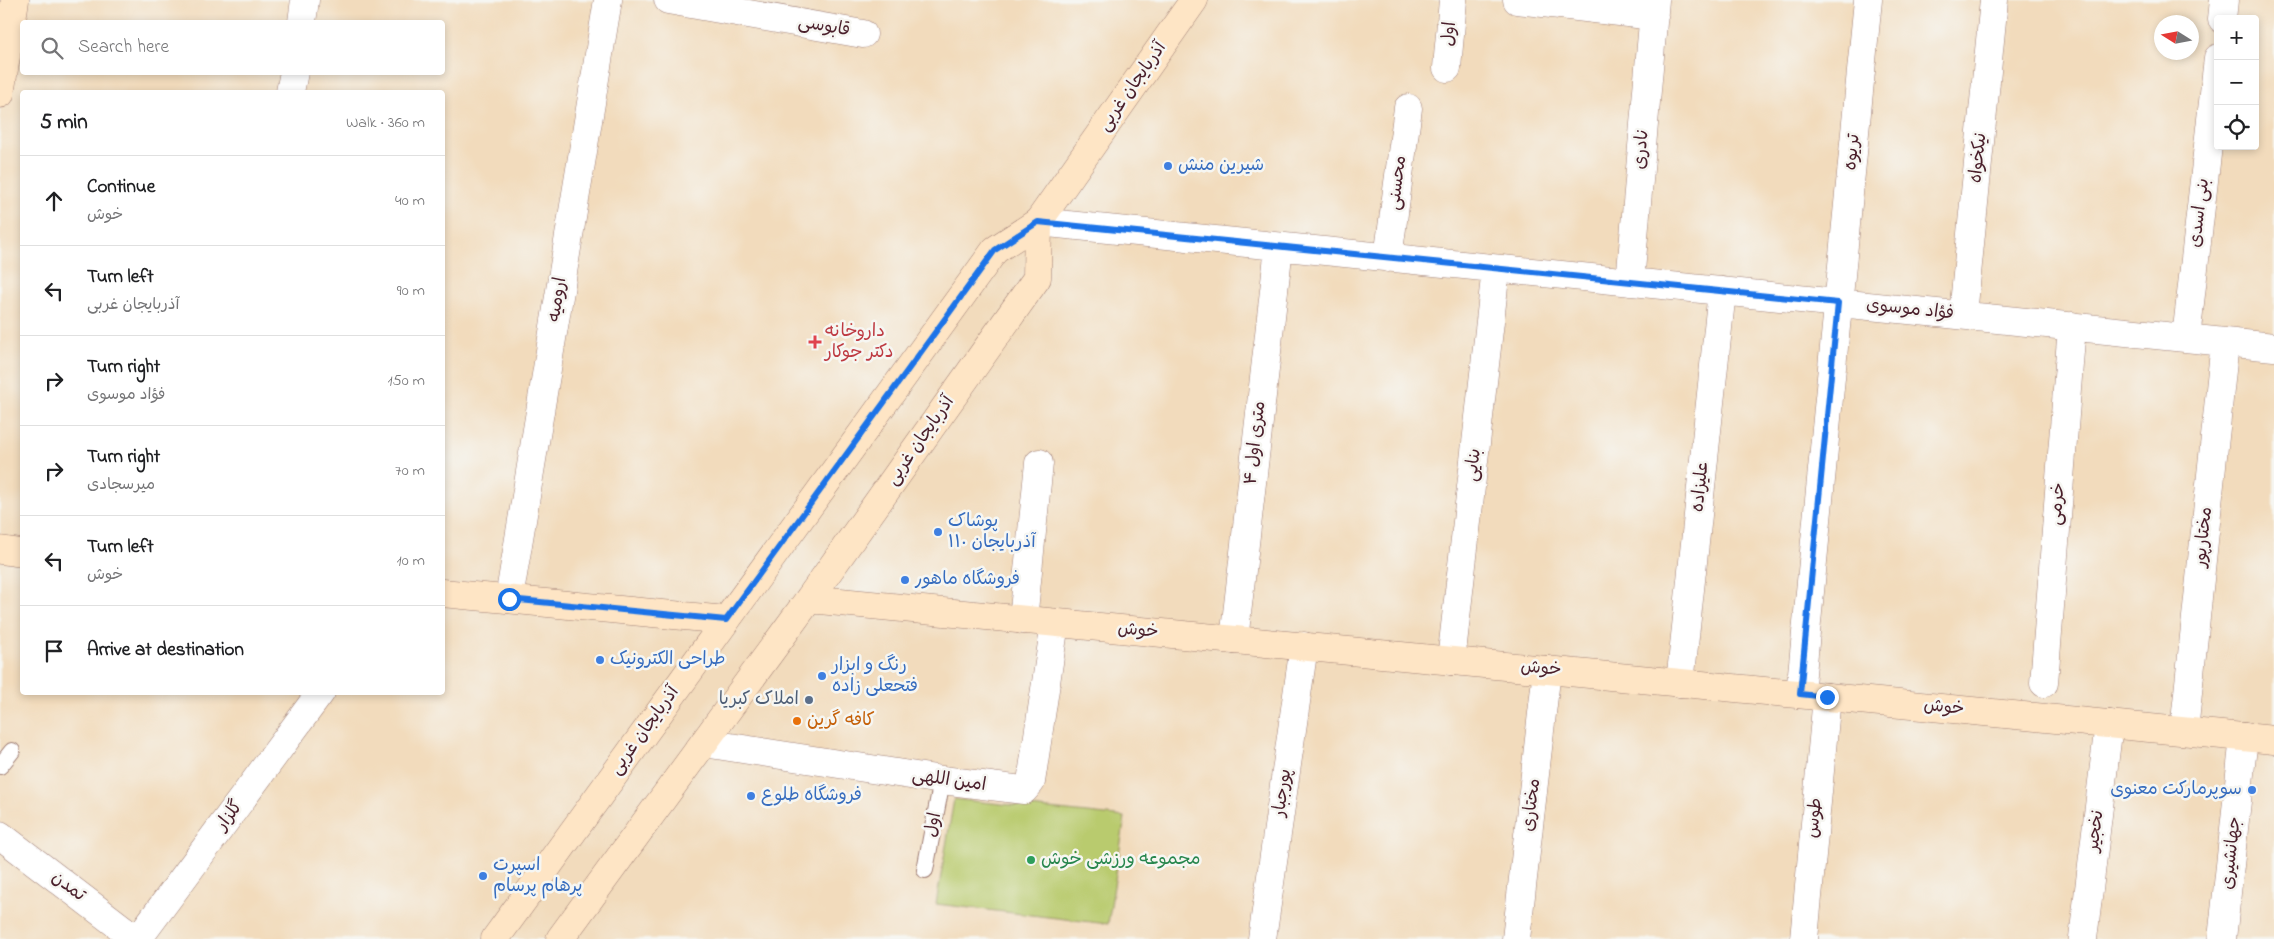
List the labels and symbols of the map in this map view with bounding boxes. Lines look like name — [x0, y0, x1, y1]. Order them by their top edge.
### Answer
street label: قابوسی — [796, 10, 852, 44]
north arrow — [2154, 15, 2199, 60]
street label: اول — [1436, 21, 1464, 47]
street label: آذربایجان غربی — [1093, 36, 1174, 137]
street label: نادری — [1627, 127, 1657, 171]
street label: نیکخواه — [1963, 131, 1995, 185]
street label: تریوه — [1838, 132, 1868, 172]
place label: شیرین منش — [1178, 153, 1264, 179]
street label: محسنی — [1382, 154, 1414, 212]
marker: شیرین منش — [1162, 160, 1174, 172]
street label: بنی اسدی — [2183, 177, 2217, 249]
street label: ارومیه — [542, 276, 574, 324]
street label: فؤاد موسوی — [1865, 292, 1955, 328]
place label: داروخانه دکتر جوکار — [823, 319, 893, 366]
marker: داروخانه دکتر جوکار — [809, 336, 821, 348]
street label: آذربایجان غربی — [881, 390, 962, 491]
street label: ۴ متری اول — [1239, 400, 1273, 486]
street label: بنایی — [1459, 447, 1489, 483]
street label: علیزاده — [1685, 460, 1717, 514]
street label: خرمی — [2043, 482, 2073, 526]
street label: مختارپور — [2188, 505, 2220, 571]
place label: پوشاک آذربایجان ۱۱۰ — [948, 509, 1037, 556]
marker: پوشاک آذربایجان ۱۱۰ — [932, 526, 944, 538]
place label: فروشگاه ماهور — [914, 567, 1020, 593]
marker: فروشگاه ماهور — [899, 574, 911, 586]
route start — [498, 588, 521, 611]
street label: خوش — [1117, 616, 1159, 646]
place label: طراحی الکترونیک — [610, 647, 726, 673]
place label: رنگ و ابزار فتحعلی زاده — [830, 653, 918, 700]
marker: طراحی الکترونیک — [594, 654, 606, 666]
street label: خوش — [1520, 654, 1562, 684]
marker: رنگ و ابزار فتحعلی زاده — [816, 670, 828, 682]
street label: آذربایجان غربی — [604, 680, 687, 781]
route end — [1816, 686, 1839, 709]
place label: املاک کبریا — [719, 687, 799, 713]
street label: خوش — [1922, 693, 1966, 723]
marker: املاک کبریا — [803, 694, 815, 706]
place label: کافه گرین — [807, 708, 875, 734]
marker: کافه گرین — [791, 715, 803, 727]
street label: امین اللهی — [910, 763, 988, 799]
street label: پورجبار — [1267, 767, 1299, 820]
street label: مختاری — [1516, 777, 1548, 833]
place label: سوپرمارکت معنوی — [2110, 777, 2242, 803]
place label: فروشگاه طلوع — [761, 783, 862, 809]
marker: سوپرمارکت معنوی — [2246, 784, 2258, 796]
marker: فروشگاه طلوع — [745, 790, 757, 802]
street label: گلزار — [209, 795, 250, 838]
street label: طوس — [1800, 797, 1830, 839]
street label: نخجیر — [2080, 809, 2111, 855]
street label: اول — [919, 810, 949, 840]
street label: جهانشیری — [2215, 815, 2249, 891]
place label: مجموعه ورزشی خوش — [1041, 847, 1201, 873]
place label: اسپرت پرهام پرسام — [493, 853, 583, 900]
marker: مجموعه ورزشی خوش — [1025, 854, 1037, 866]
street label: تمدن — [45, 865, 91, 909]
marker: اسپرت پرهام پرسام — [477, 870, 489, 882]

